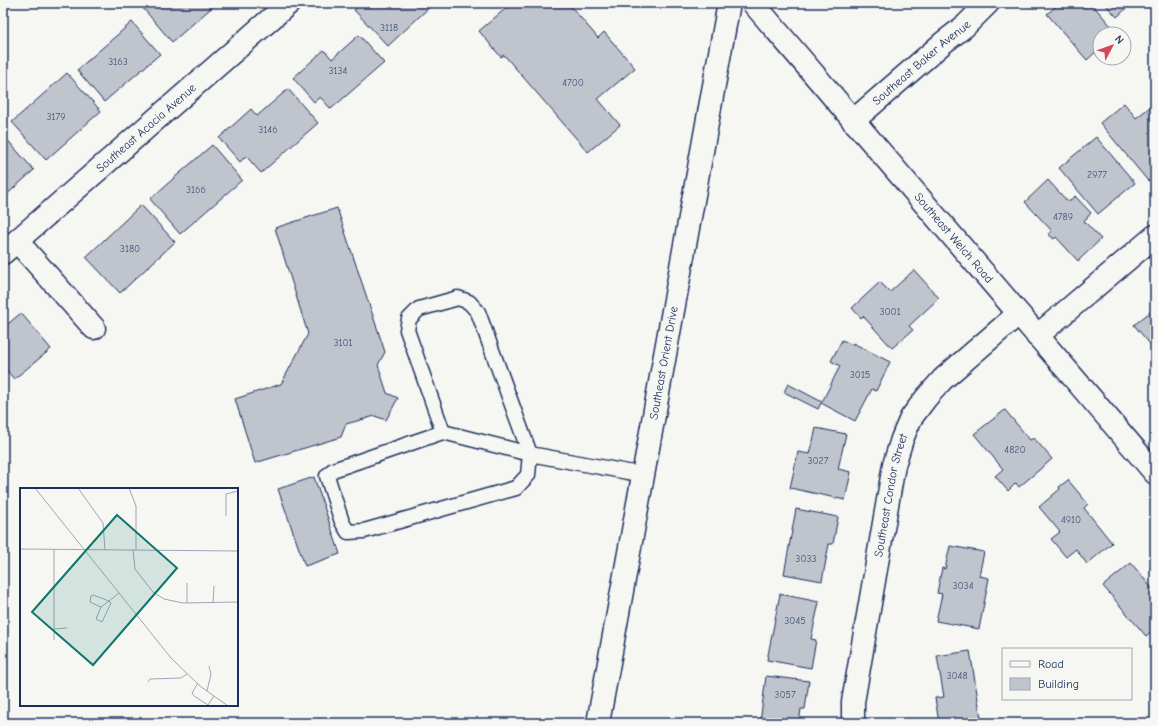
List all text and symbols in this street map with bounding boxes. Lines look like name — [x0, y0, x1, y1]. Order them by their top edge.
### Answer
street label: Southeast Baker Avenue — [869, 17, 974, 108]
house number: 3118 — [380, 22, 398, 34]
north arrow — [1092, 26, 1132, 66]
text: N — [1112, 33, 1126, 47]
house number: 3163 — [108, 56, 128, 68]
house number: 3134 — [329, 65, 348, 77]
house number: 4700 — [562, 77, 584, 89]
street label: Southeast Acacia Avenue — [93, 81, 199, 175]
house number: 3179 — [46, 111, 66, 123]
house number: 3146 — [258, 124, 278, 136]
house number: 2977 — [1087, 169, 1107, 181]
house number: 3166 — [186, 184, 206, 196]
street label: Southeast Welch Road — [911, 190, 996, 286]
house number: 4789 — [1053, 211, 1073, 223]
house number: 3180 — [120, 243, 140, 255]
street label: Southeast Orient Drive — [646, 305, 681, 421]
house number: 3001 — [879, 306, 901, 318]
house number: 3101 — [333, 337, 353, 349]
house number: 3015 — [850, 369, 870, 381]
street label: Southeast Condor Street — [871, 431, 911, 558]
house number: 4820 — [1004, 444, 1026, 456]
house number: 3027 — [807, 455, 829, 467]
inset map — [20, 488, 238, 706]
house number: 4910 — [1061, 514, 1081, 526]
house number: 3033 — [795, 553, 817, 565]
house number: 3034 — [952, 580, 974, 592]
house number: 3045 — [784, 615, 806, 627]
legend — [1002, 648, 1132, 700]
text: Road — [1038, 657, 1064, 671]
house number: 3048 — [946, 670, 968, 682]
text: Building — [1038, 677, 1079, 691]
house number: 3057 — [774, 689, 796, 701]

